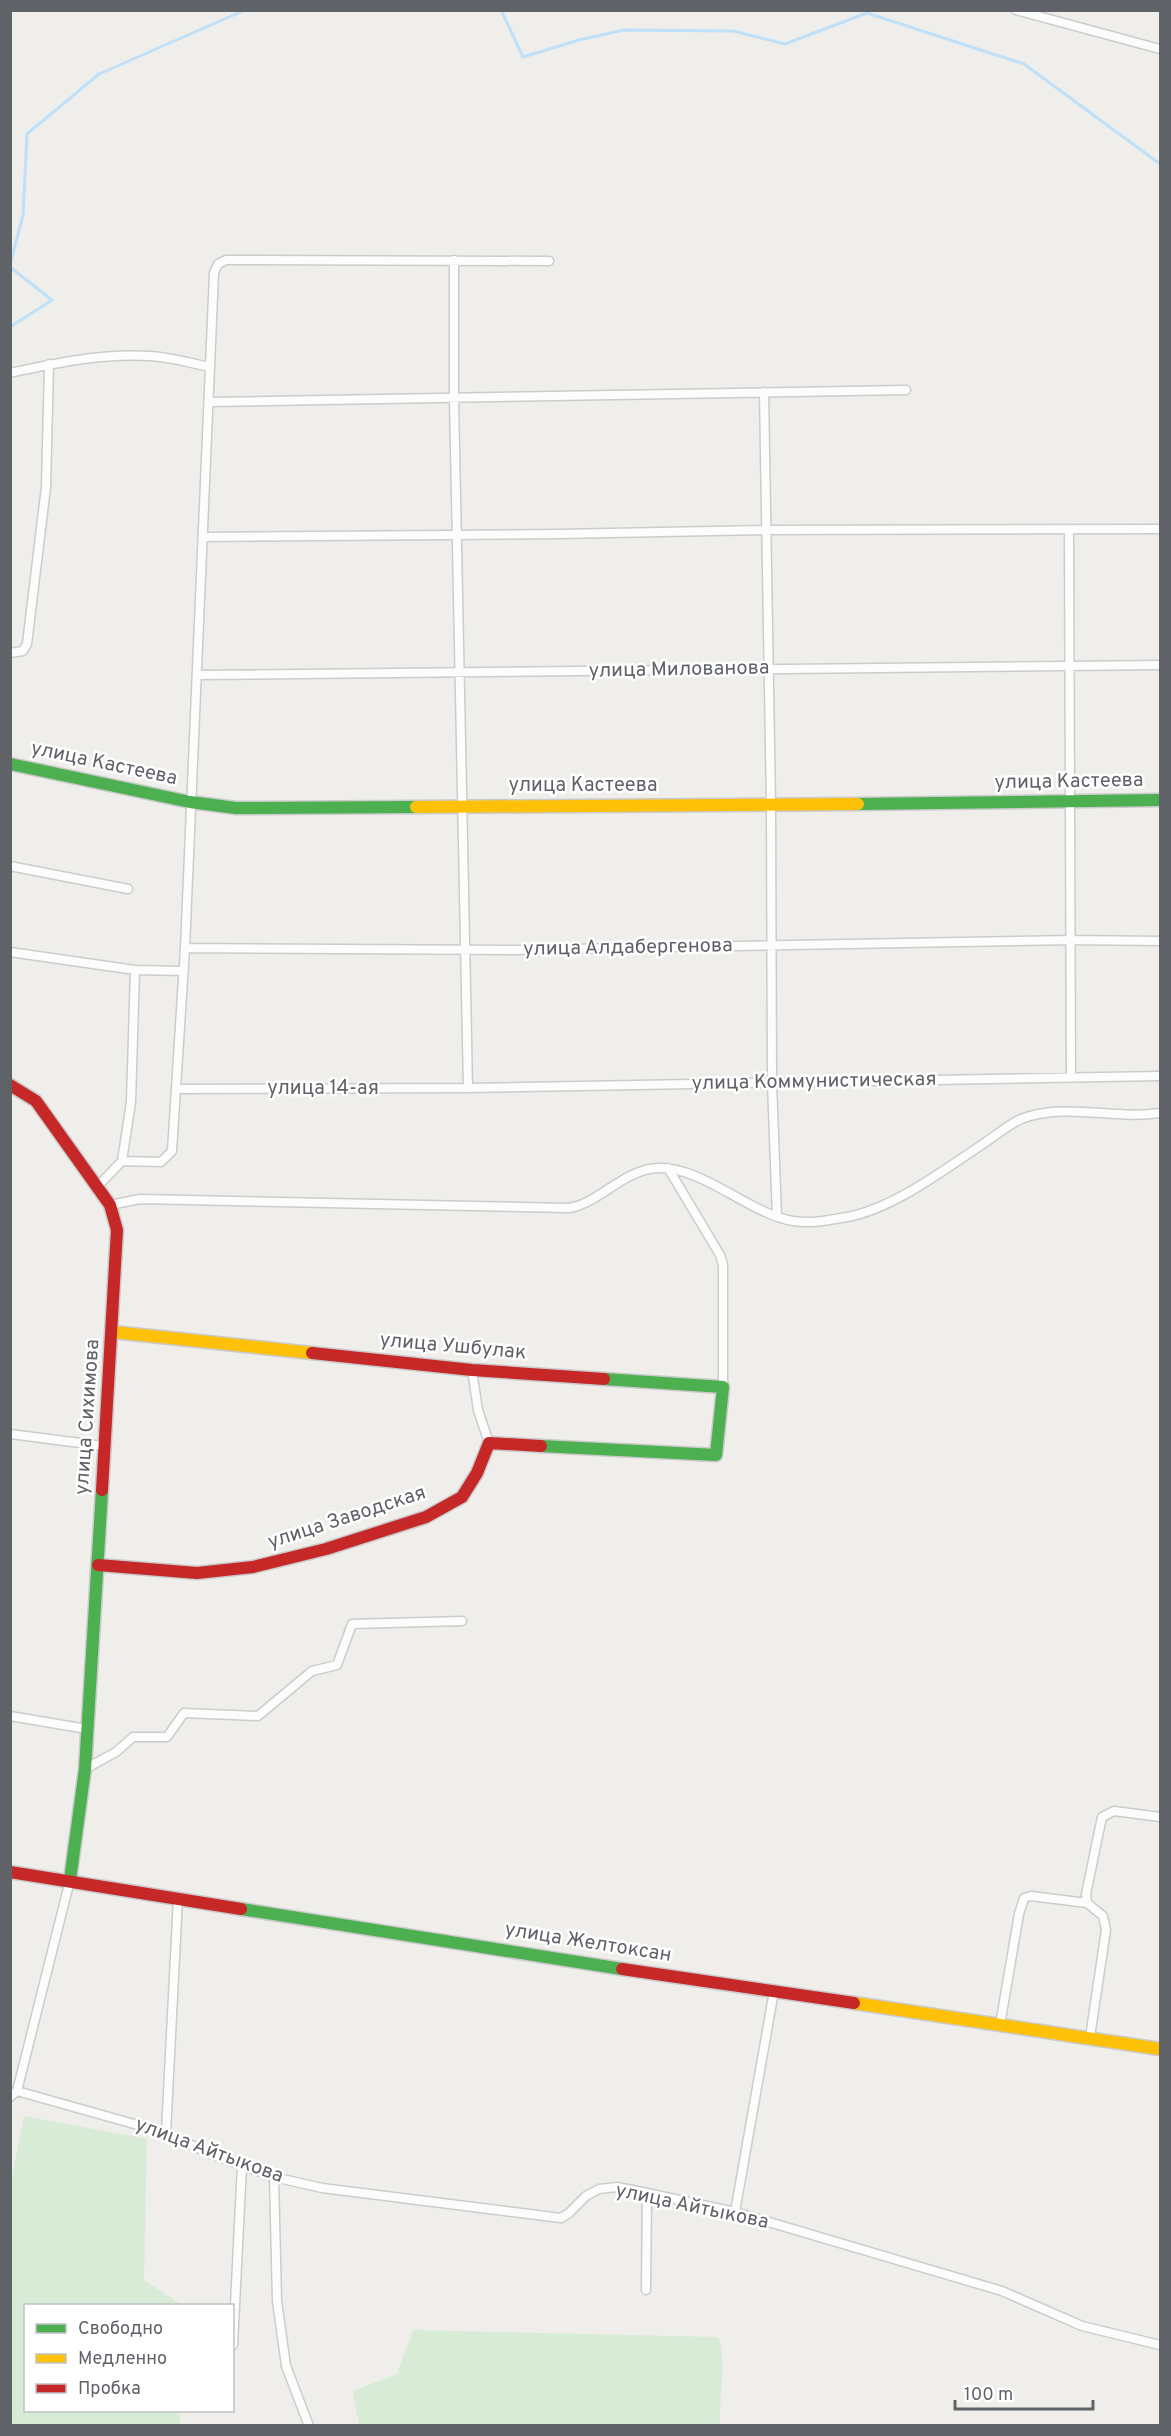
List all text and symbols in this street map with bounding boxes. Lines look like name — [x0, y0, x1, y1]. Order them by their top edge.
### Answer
street label: улица Милованова — [588, 655, 770, 685]
street label: улица Кастеева — [28, 736, 180, 792]
street label: улица Кастеева — [994, 768, 1144, 796]
street label: улица Кастеева — [508, 773, 658, 799]
street label: улица Алдабергенова — [523, 933, 733, 963]
street label: улица Коммунистическая — [691, 1067, 937, 1097]
street label: улица 14-ая — [267, 1076, 379, 1102]
street label: улица Ушбулак — [379, 1328, 527, 1366]
street label: улица Сихимова — [70, 1338, 106, 1496]
street label: улица Заводская — [265, 1480, 429, 1556]
street label: улица Желтоксан — [503, 1917, 673, 1969]
street label: улица Айтыкова — [131, 2112, 287, 2190]
street label: улица Айтыкова — [613, 2178, 771, 2236]
legend — [24, 2304, 234, 2412]
text: Свободно — [78, 2318, 163, 2341]
text: Медленно — [78, 2348, 167, 2371]
scale bar — [955, 2373, 1093, 2411]
text: Пробка — [78, 2378, 141, 2401]
text: 100 m — [964, 2384, 1013, 2407]

